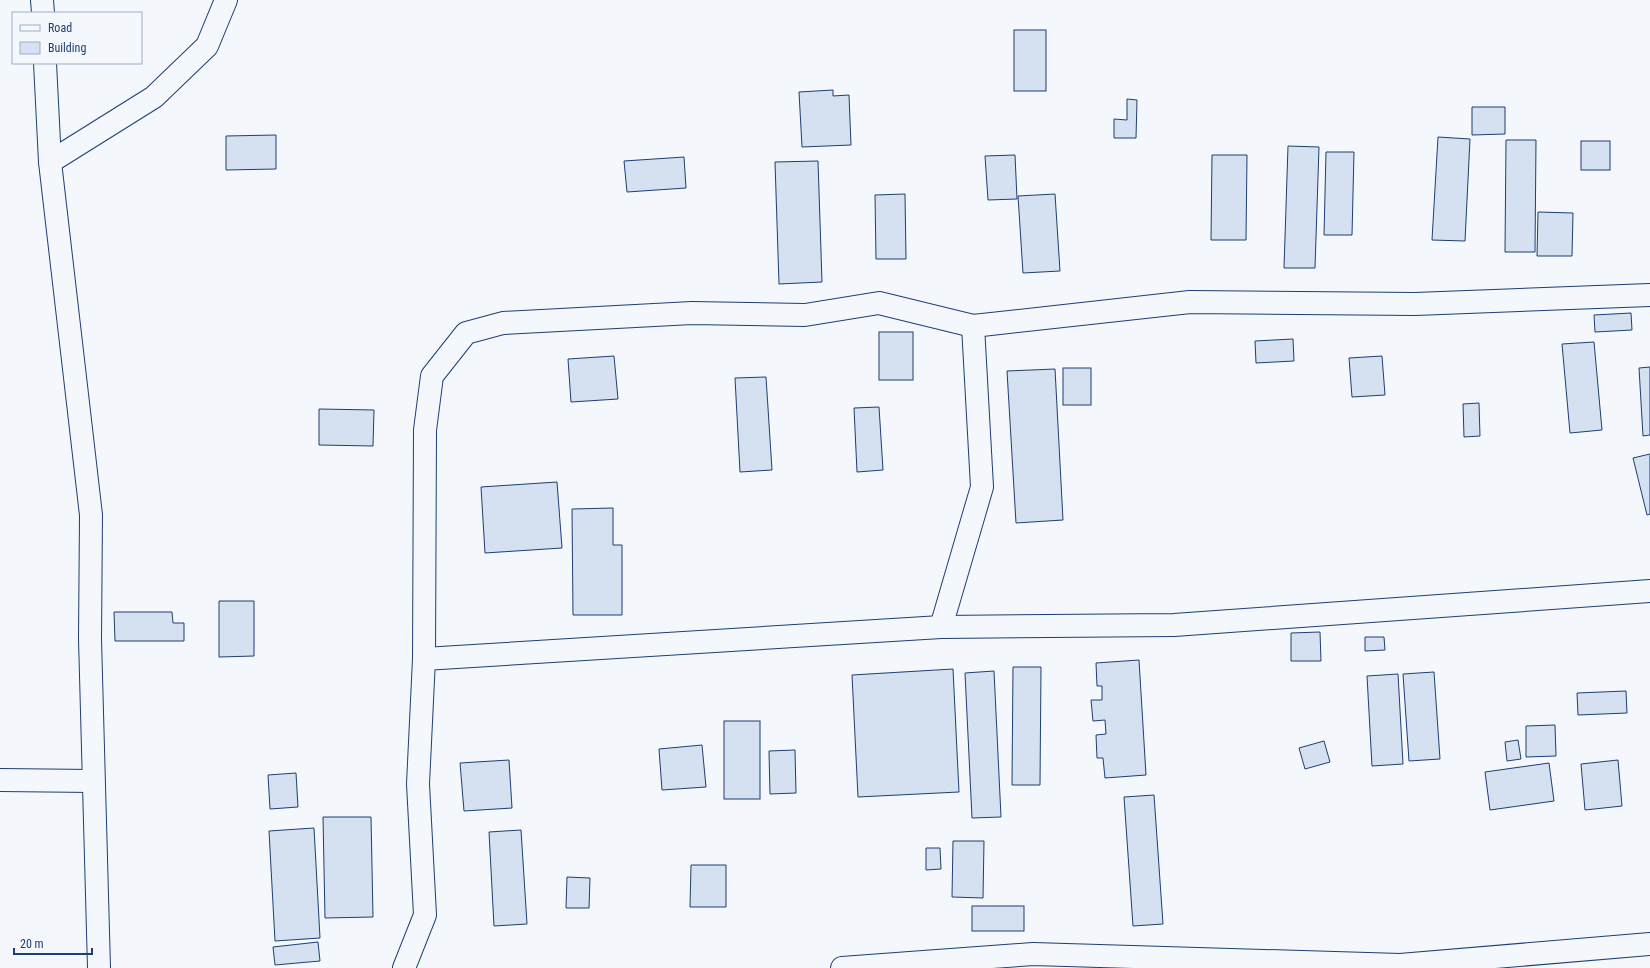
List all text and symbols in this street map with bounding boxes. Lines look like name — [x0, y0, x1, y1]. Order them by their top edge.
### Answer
legend — [12, 12, 142, 64]
text: Road — [48, 21, 72, 35]
text: Building — [48, 41, 86, 55]
scale bar — [14, 930, 92, 956]
text: 20 m — [20, 937, 44, 951]

